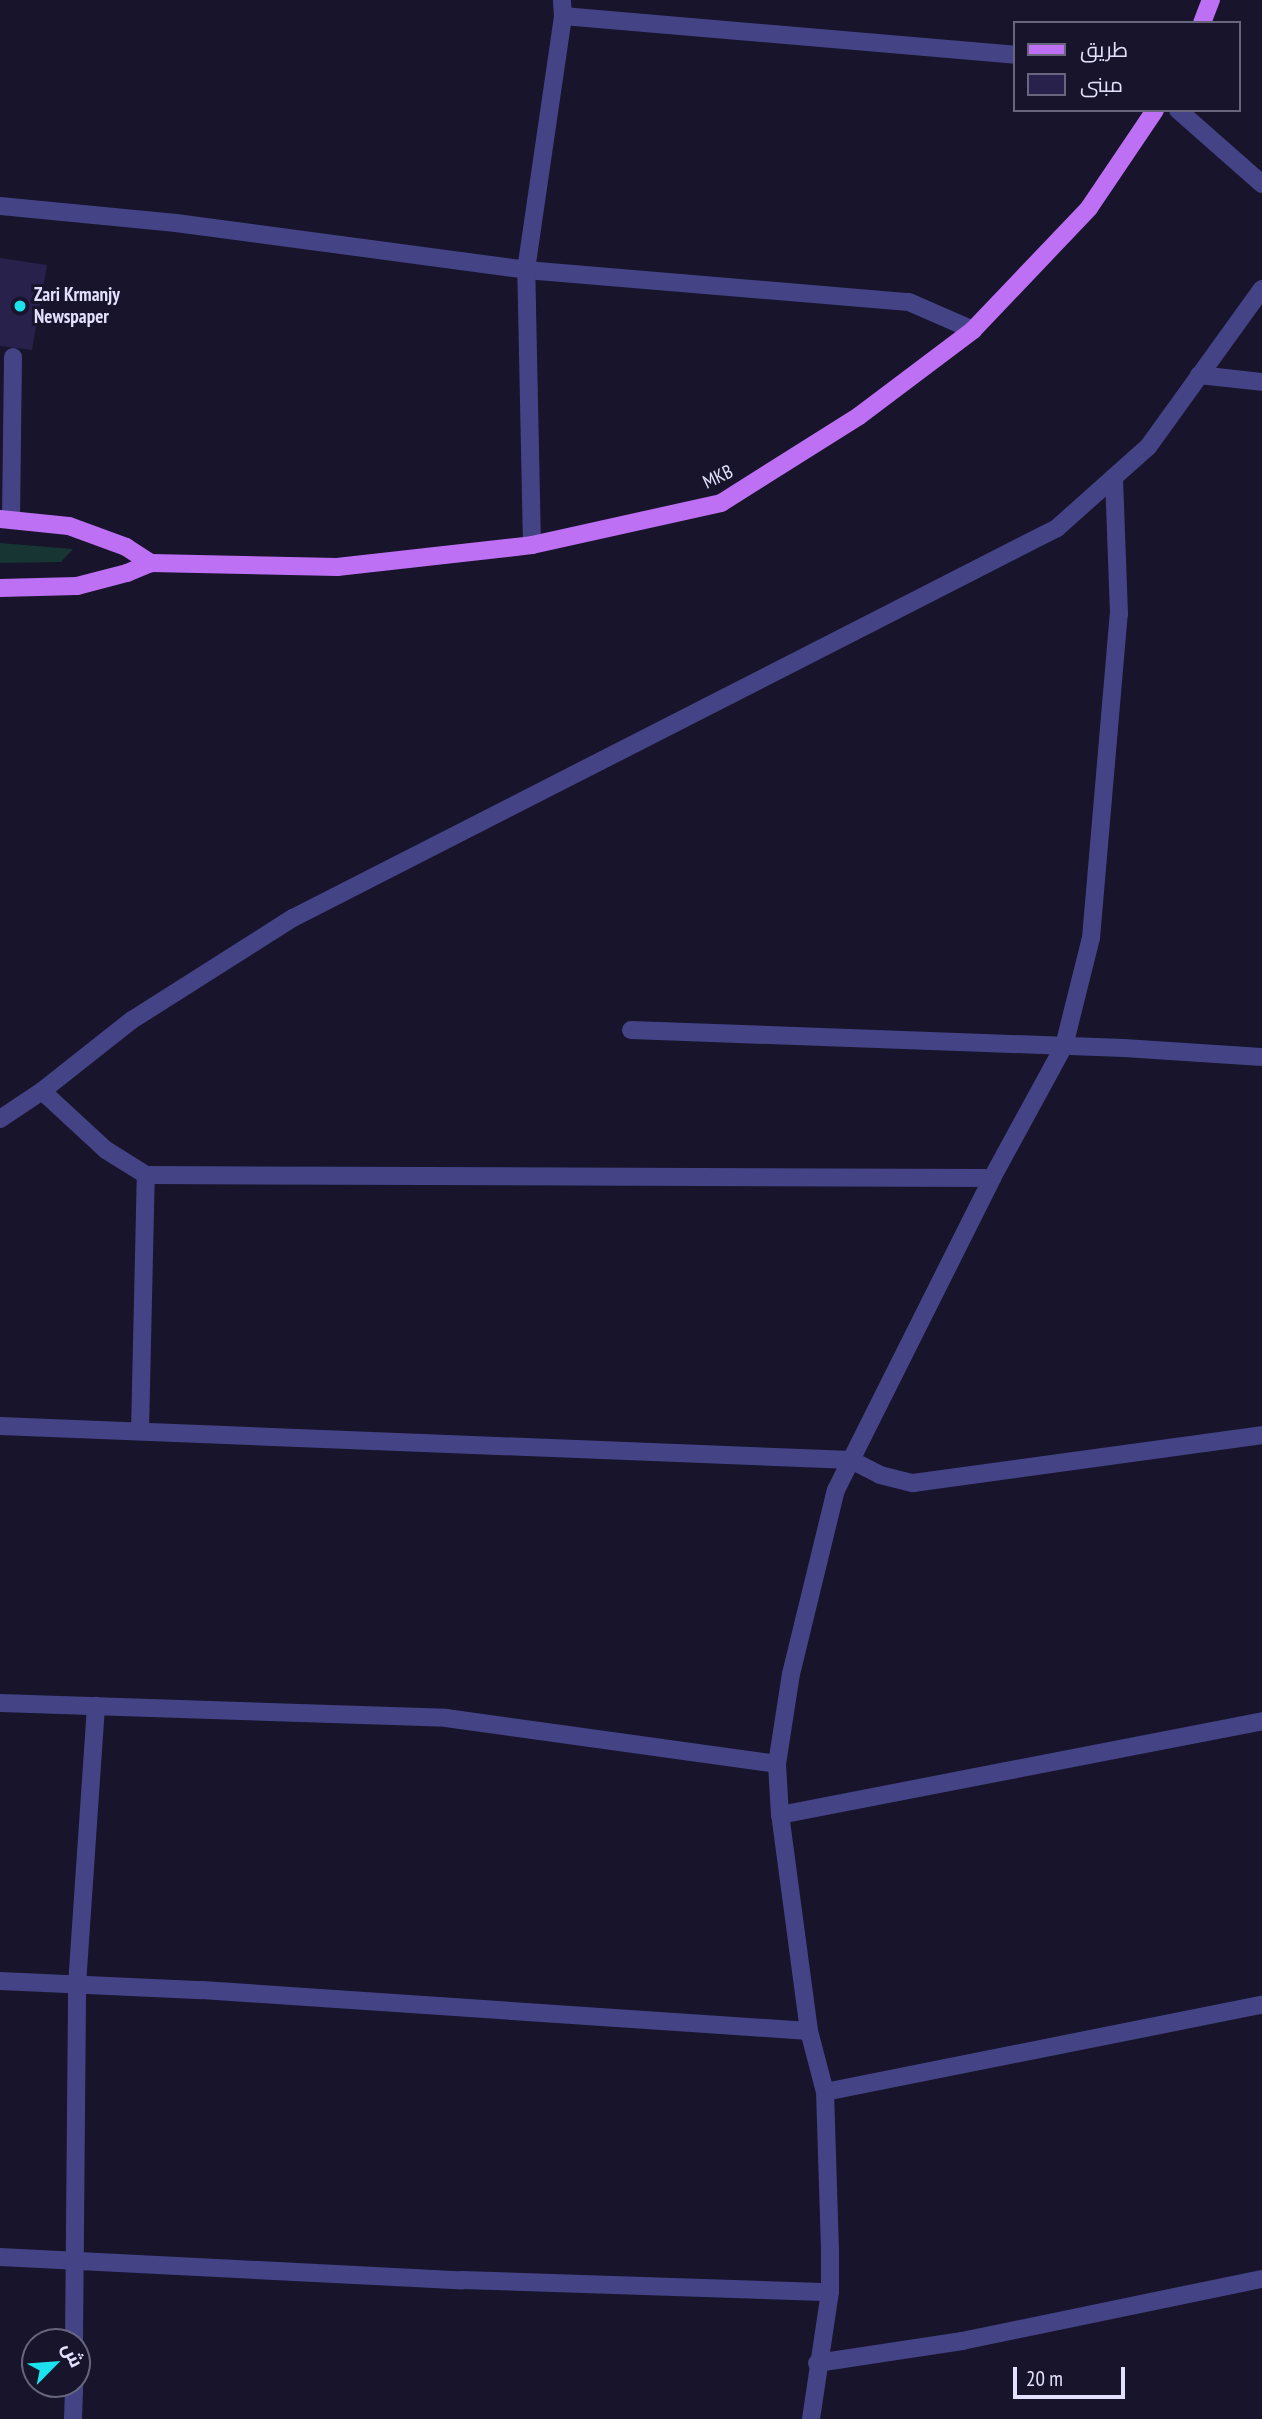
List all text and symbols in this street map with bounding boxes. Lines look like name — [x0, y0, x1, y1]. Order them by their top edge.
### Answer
legend — [1014, 21, 1241, 112]
text: طريق — [1080, 36, 1128, 63]
text: مبنى — [1080, 71, 1123, 98]
place label: Zari Krmanjy Newspaper — [34, 284, 120, 328]
marker: Zari Krmanjy Newspaper — [12, 298, 28, 314]
street label: MKB — [699, 460, 737, 494]
north arrow — [21, 2328, 91, 2398]
text: ش — [57, 2339, 89, 2371]
scale bar — [1017, 2352, 1129, 2396]
text: 20 m — [1026, 2365, 1063, 2392]

